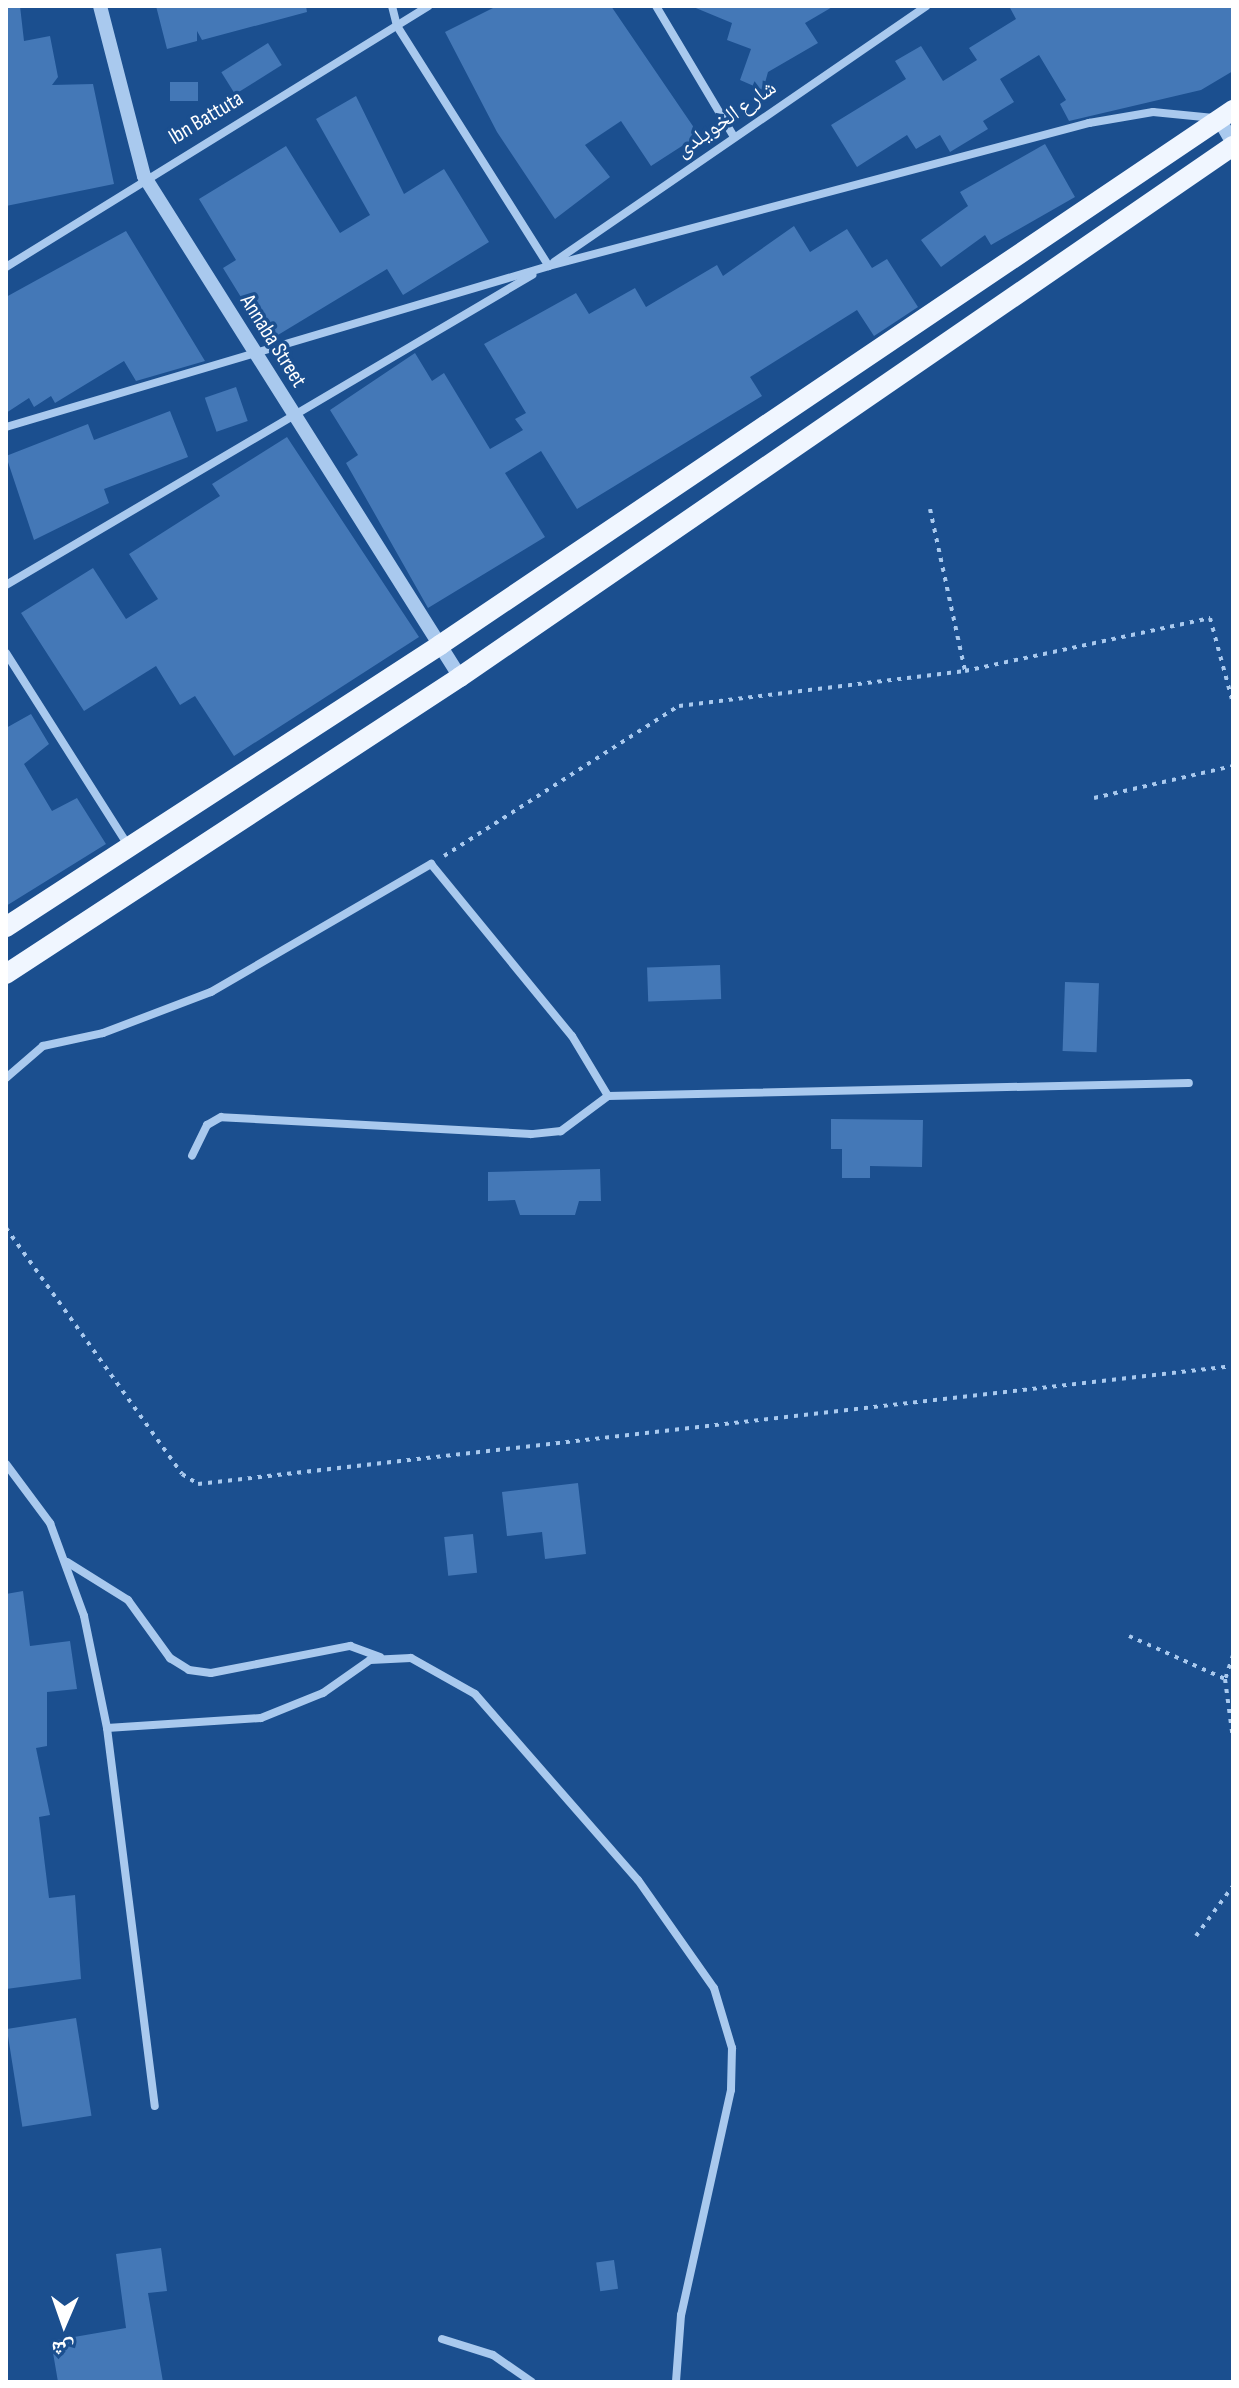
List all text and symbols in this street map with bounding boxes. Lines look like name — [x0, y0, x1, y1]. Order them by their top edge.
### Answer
street label: شارع الخويلدى — [670, 75, 782, 163]
street label: Ibn Battuta — [164, 85, 248, 151]
street label: Annaba Street — [234, 290, 312, 392]
north arrow — [24, 2284, 104, 2364]
text: ش — [51, 2335, 75, 2362]

